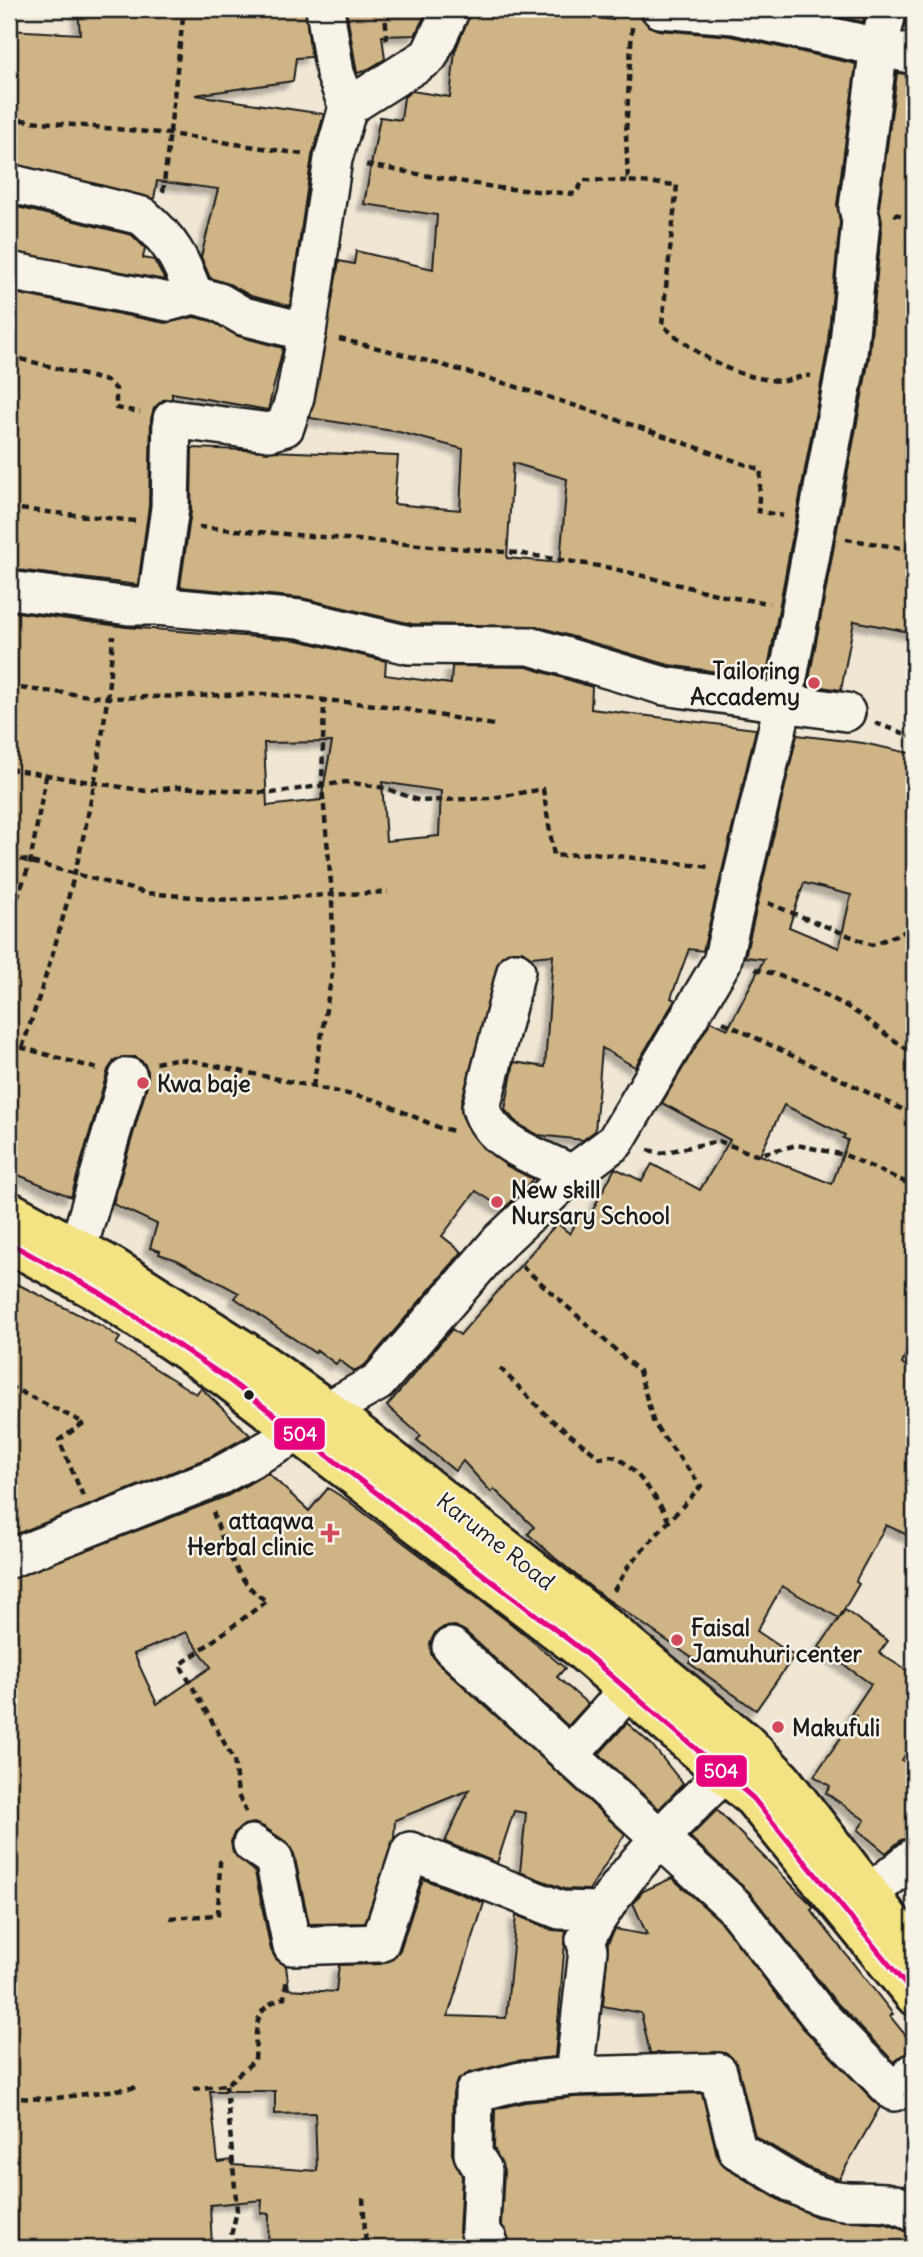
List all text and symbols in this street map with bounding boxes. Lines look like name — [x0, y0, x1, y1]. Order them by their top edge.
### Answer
place label: Tailoring Accademy — [690, 656, 800, 711]
marker: Tailoring Accademy — [806, 675, 822, 691]
place label: Kwa baje — [157, 1069, 251, 1098]
marker: Kwa baje — [135, 1075, 151, 1091]
place label: New skill Nursary School — [511, 1175, 670, 1230]
marker: New skill Nursary School — [489, 1194, 505, 1210]
unlabelled marker — [242, 1388, 256, 1402]
line badge: 504 — [273, 1417, 326, 1451]
text: 504 — [283, 1422, 317, 1446]
street label: Karume Road — [431, 1486, 561, 1596]
place label: attaqwa Herbal clinic — [187, 1506, 314, 1561]
marker: attaqwa Herbal clinic — [320, 1523, 340, 1543]
place label: Faisal Jamuhuri center — [691, 1613, 863, 1668]
marker: Faisal Jamuhuri center — [669, 1632, 685, 1648]
place label: Makufuli — [792, 1713, 880, 1742]
marker: Makufuli — [770, 1719, 786, 1735]
line badge: 504 — [695, 1754, 748, 1788]
text: 504 — [704, 1759, 738, 1783]

